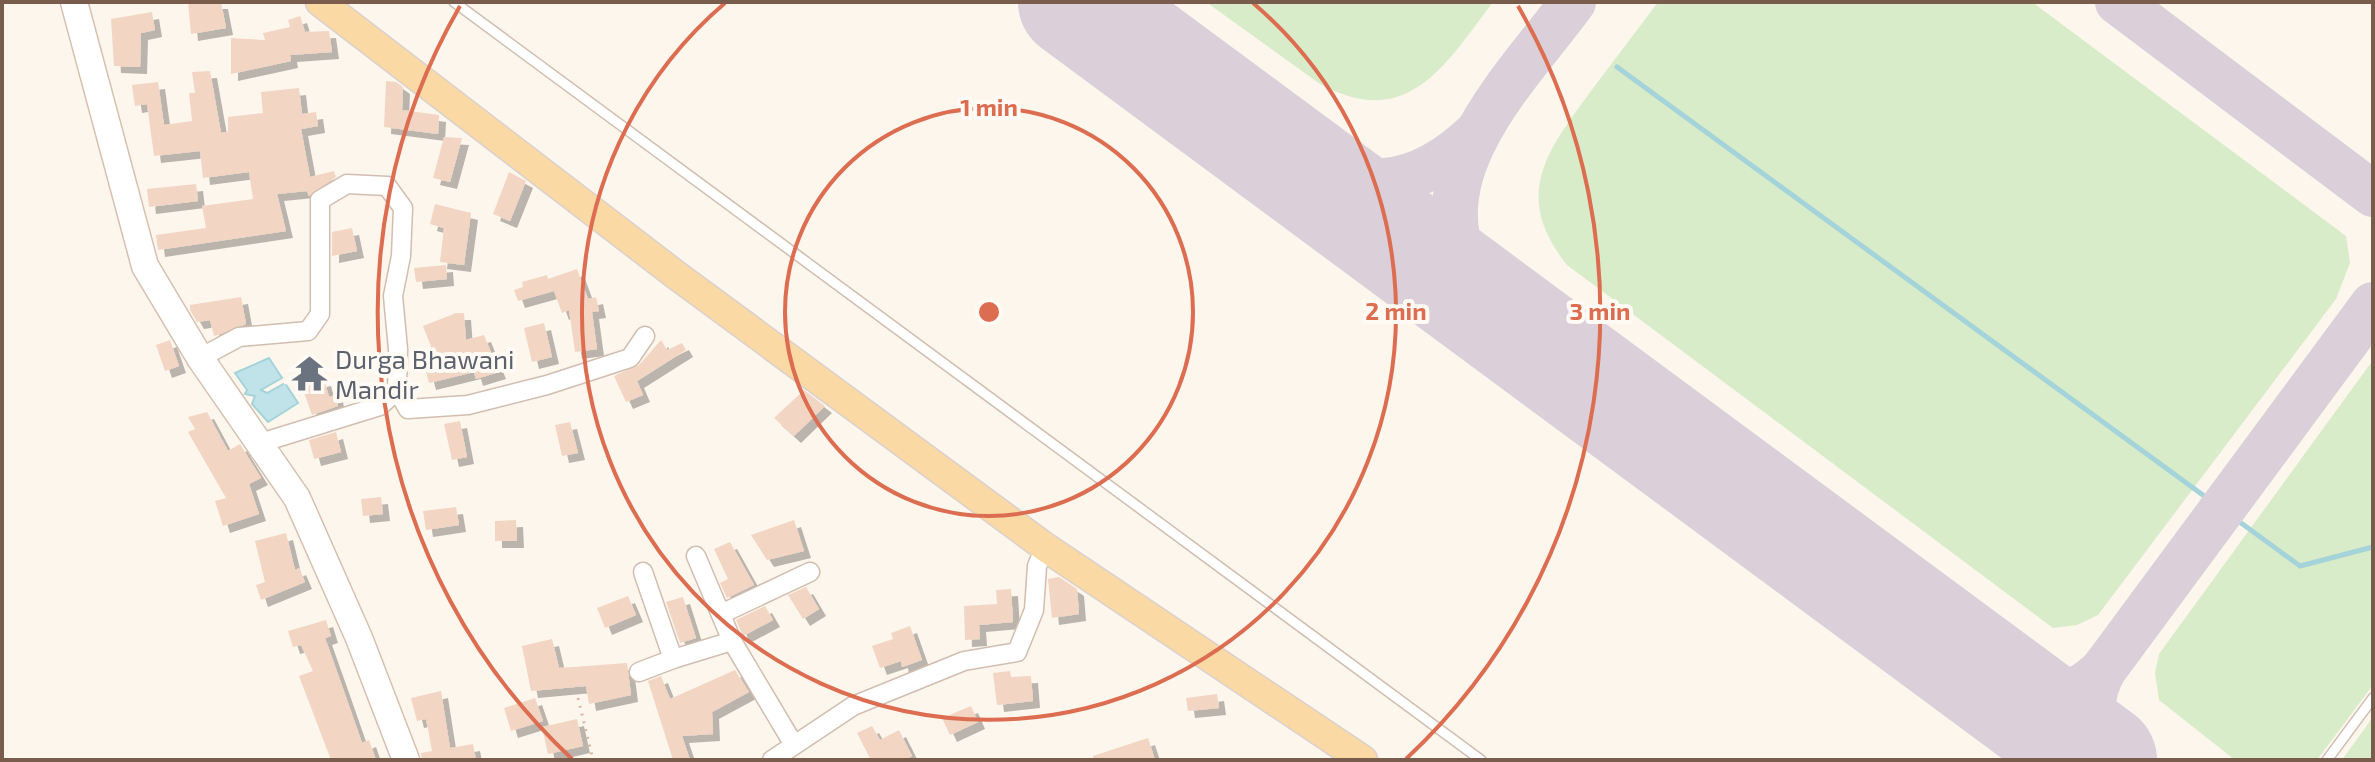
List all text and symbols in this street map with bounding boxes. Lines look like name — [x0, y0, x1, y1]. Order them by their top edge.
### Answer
text: 1 min — [960, 92, 1018, 121]
text: 2 min — [1365, 296, 1427, 325]
text: 3 min — [1570, 296, 1630, 325]
centre of rings — [975, 298, 1003, 326]
place label: Durga Bhawani Mandir — [335, 343, 515, 404]
temple icon: Durga Bhawani Mandir — [290, 354, 328, 392]

